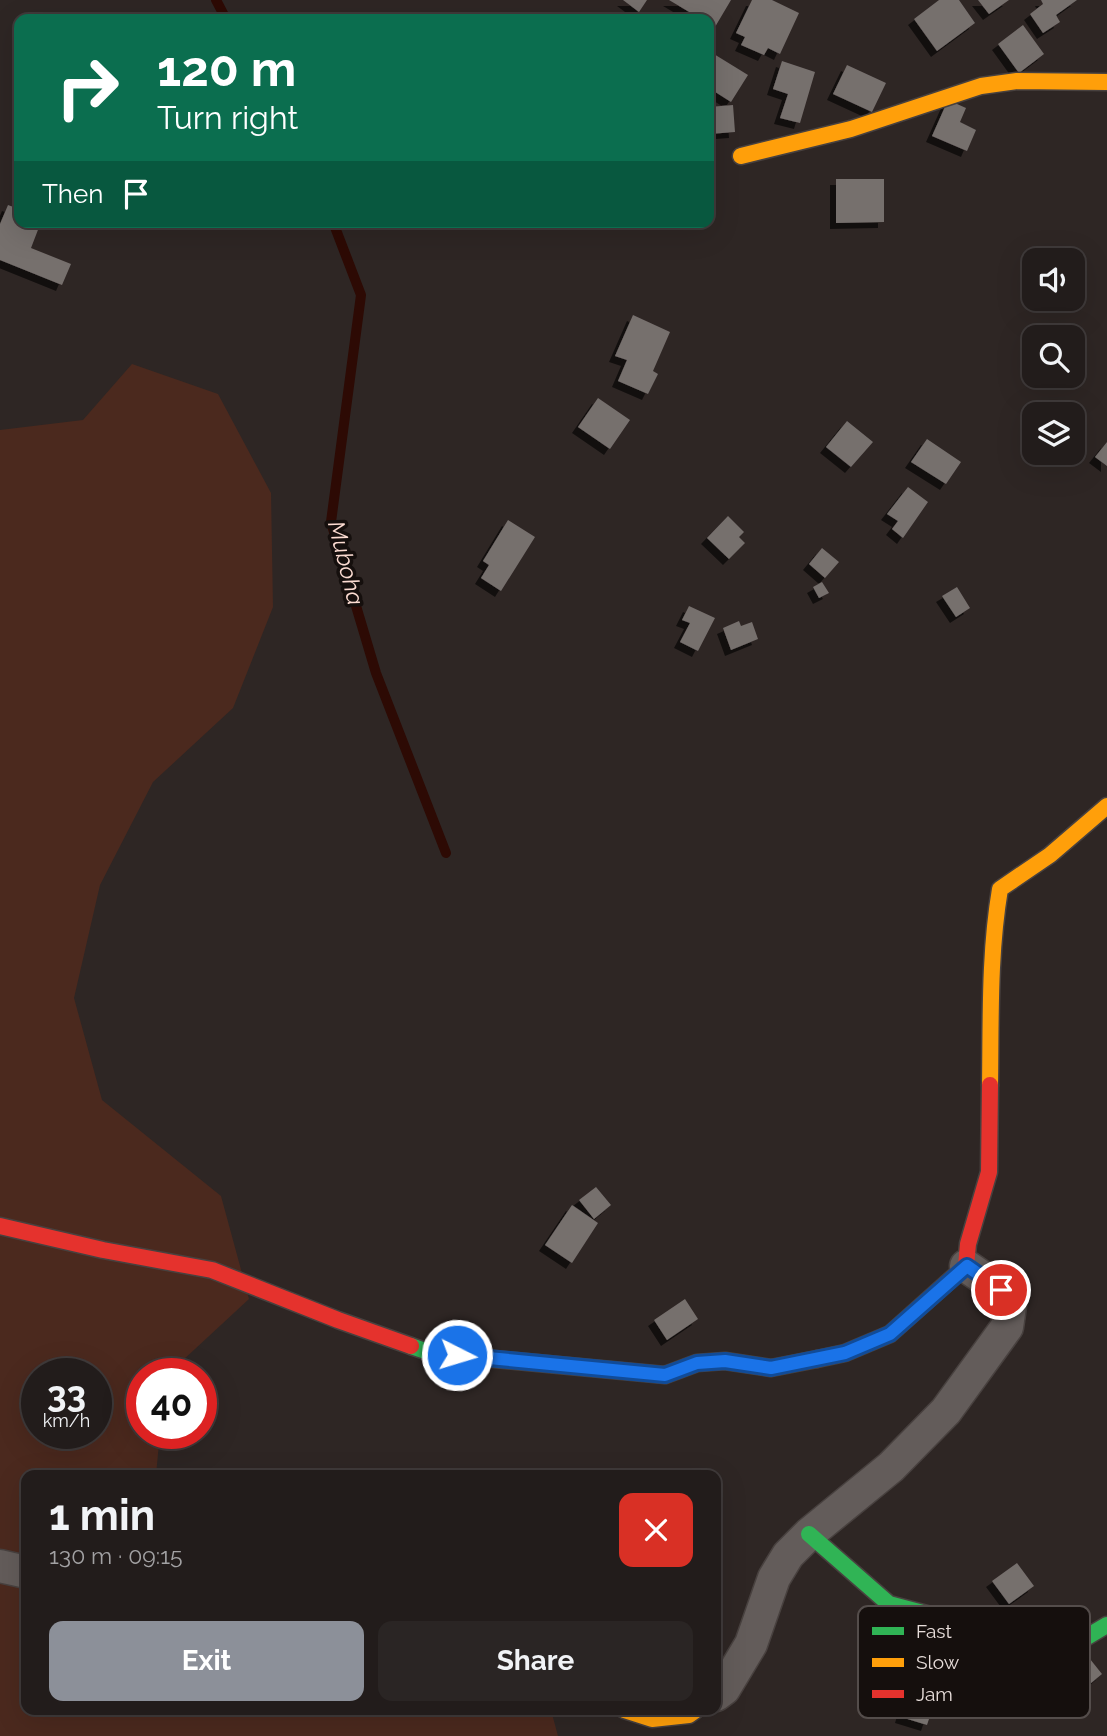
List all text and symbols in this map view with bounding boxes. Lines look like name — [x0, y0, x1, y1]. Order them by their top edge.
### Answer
text: 120 m — [157, 40, 296, 97]
icon: right — [42, 42, 133, 133]
text: Turn right — [157, 99, 298, 136]
icon: arrive — [117, 175, 155, 213]
text: Then — [42, 179, 103, 209]
map controls — [1022, 248, 1085, 465]
button: sound — [1022, 248, 1085, 311]
button: search — [1022, 325, 1085, 388]
button: layers — [1022, 402, 1085, 465]
water label: Muboha — [323, 518, 370, 608]
pin — [971, 1260, 1031, 1320]
icon: arrive — [982, 1271, 1020, 1309]
position arrow — [420, 1318, 494, 1392]
speed limit sign: 40 — [126, 1358, 217, 1449]
text: 33 — [47, 1374, 86, 1415]
text: km/h — [43, 1410, 90, 1431]
text: 1 min — [49, 1491, 155, 1540]
button: close — [619, 1493, 693, 1567]
text: 130 m · 09:15 — [49, 1542, 183, 1569]
legend — [858, 1606, 1090, 1718]
text: Fast — [916, 1620, 952, 1642]
button: Exit — [49, 1621, 364, 1701]
button: Share — [378, 1621, 693, 1701]
text: Slow — [916, 1651, 960, 1673]
text: Jam — [916, 1683, 953, 1705]

